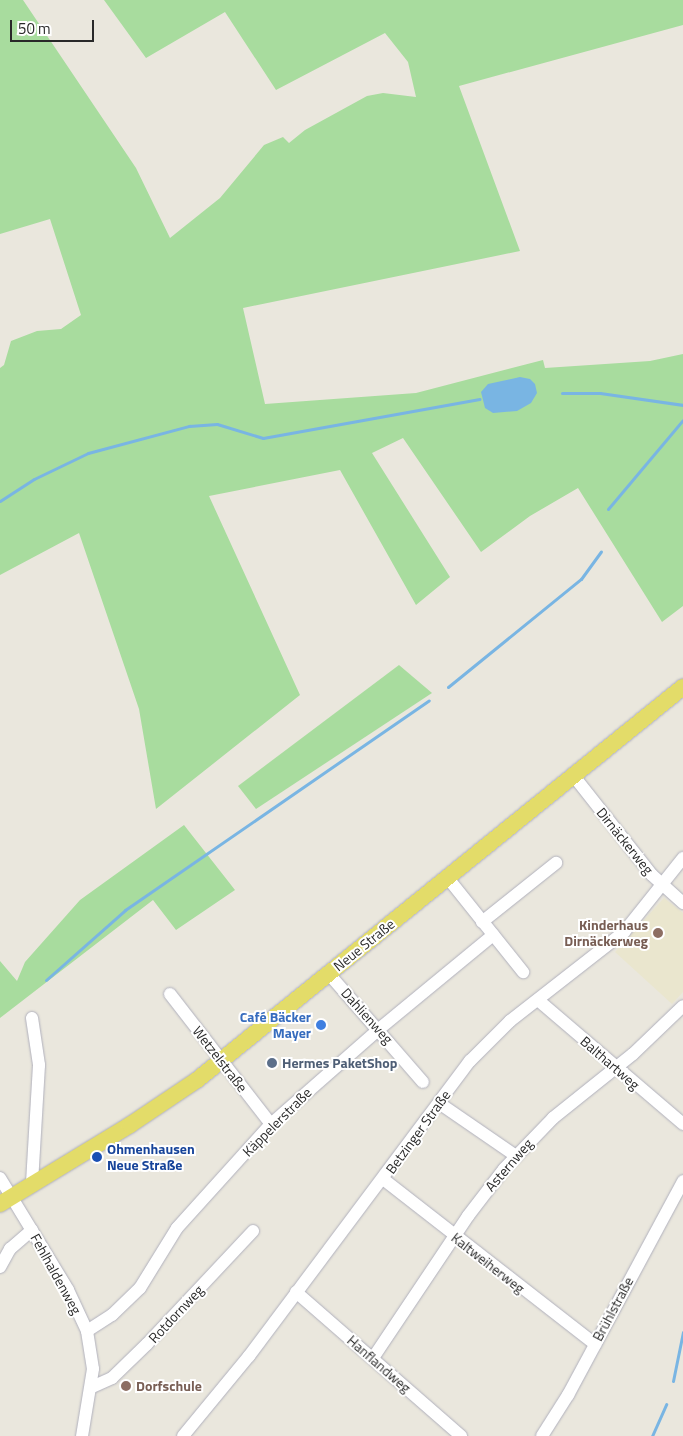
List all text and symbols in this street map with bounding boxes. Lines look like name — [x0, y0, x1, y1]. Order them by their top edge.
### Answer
scale bar — [12, 10, 96, 42]
text: 50 m — [18, 17, 51, 40]
street label: Dirnäckerweg — [593, 804, 657, 878]
street label: Neue Straße — [330, 915, 398, 975]
place label: Kinderhaus Dirnäckerweg — [564, 917, 648, 950]
marker: Kinderhaus Dirnäckerweg — [652, 927, 664, 939]
street label: Dahlienweg — [338, 985, 396, 1047]
place label: Café Bäcker Mayer — [240, 1009, 311, 1042]
marker: Café Bäcker Mayer — [315, 1019, 327, 1031]
street label: Wetzelstraße — [189, 1023, 251, 1095]
street label: Balthartweg — [577, 1033, 643, 1093]
place label: Hermes PaketShop — [282, 1055, 397, 1071]
marker: Hermes PaketShop — [266, 1057, 278, 1069]
street label: Käppelerstraße — [239, 1084, 315, 1160]
street label: Betzinger Straße — [382, 1087, 454, 1177]
street label: Asternweg — [482, 1135, 536, 1195]
place label: Ohmenhausen Neue Straße — [107, 1141, 195, 1174]
marker: Ohmenhausen Neue Straße — [91, 1151, 103, 1163]
street label: Kaltweiherweg — [448, 1229, 528, 1297]
street label: Fehlhaldenweg — [27, 1231, 85, 1317]
street label: Brühlstraße — [589, 1274, 637, 1344]
street label: Rotdornweg — [145, 1282, 207, 1346]
street label: Hanflandweg — [344, 1332, 414, 1396]
place label: Dorfschule — [136, 1378, 202, 1394]
marker: Dorfschule — [120, 1380, 132, 1392]

